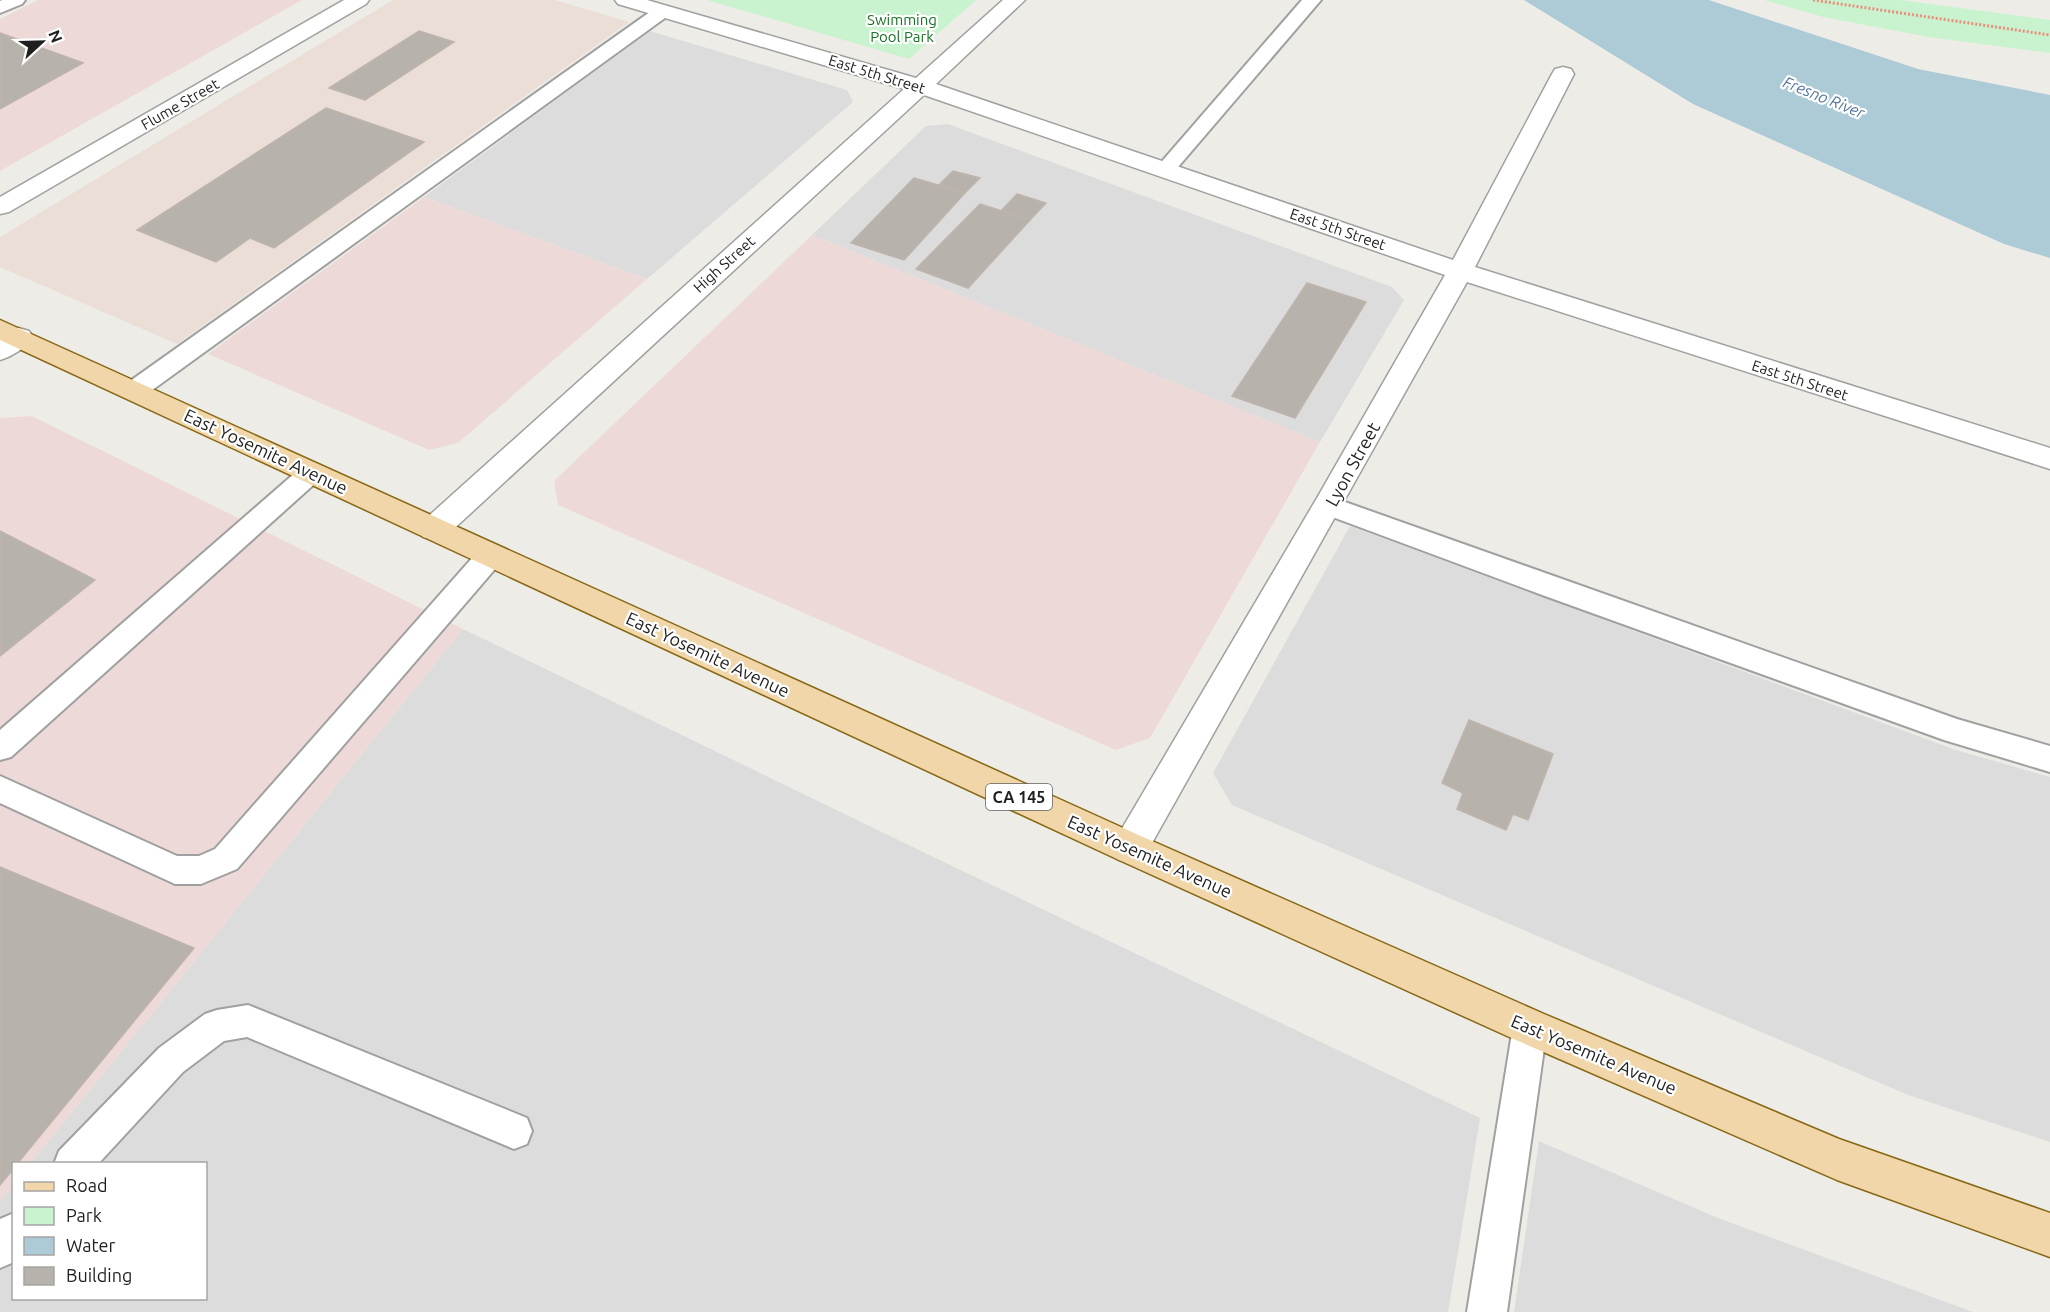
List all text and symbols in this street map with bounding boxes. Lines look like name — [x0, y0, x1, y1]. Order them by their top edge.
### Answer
park label: Swimming Pool Park — [867, 11, 937, 45]
north arrow — [12, 12, 72, 72]
text: N — [45, 27, 66, 45]
street label: East 5th Street — [827, 51, 927, 97]
water label: Fresno River — [1781, 73, 1868, 122]
street label: Flume Street — [138, 75, 222, 133]
street label: East 5th Street — [1288, 205, 1388, 253]
street label: High Street — [690, 232, 758, 296]
street label: East 5th Street — [1750, 356, 1850, 404]
street label: East Yosemite Avenue — [181, 404, 351, 498]
street label: Lyon Street — [1321, 419, 1383, 509]
street label: East Yosemite Avenue — [623, 607, 793, 701]
road number: CA 145 — [986, 784, 1052, 810]
street label: East Yosemite Avenue — [1065, 811, 1235, 901]
street label: East Yosemite Avenue — [1508, 1010, 1680, 1098]
legend — [12, 1162, 207, 1300]
text: Road — [66, 1175, 108, 1195]
text: Park — [66, 1205, 102, 1225]
text: Water — [66, 1235, 116, 1255]
text: Building — [66, 1265, 132, 1285]

